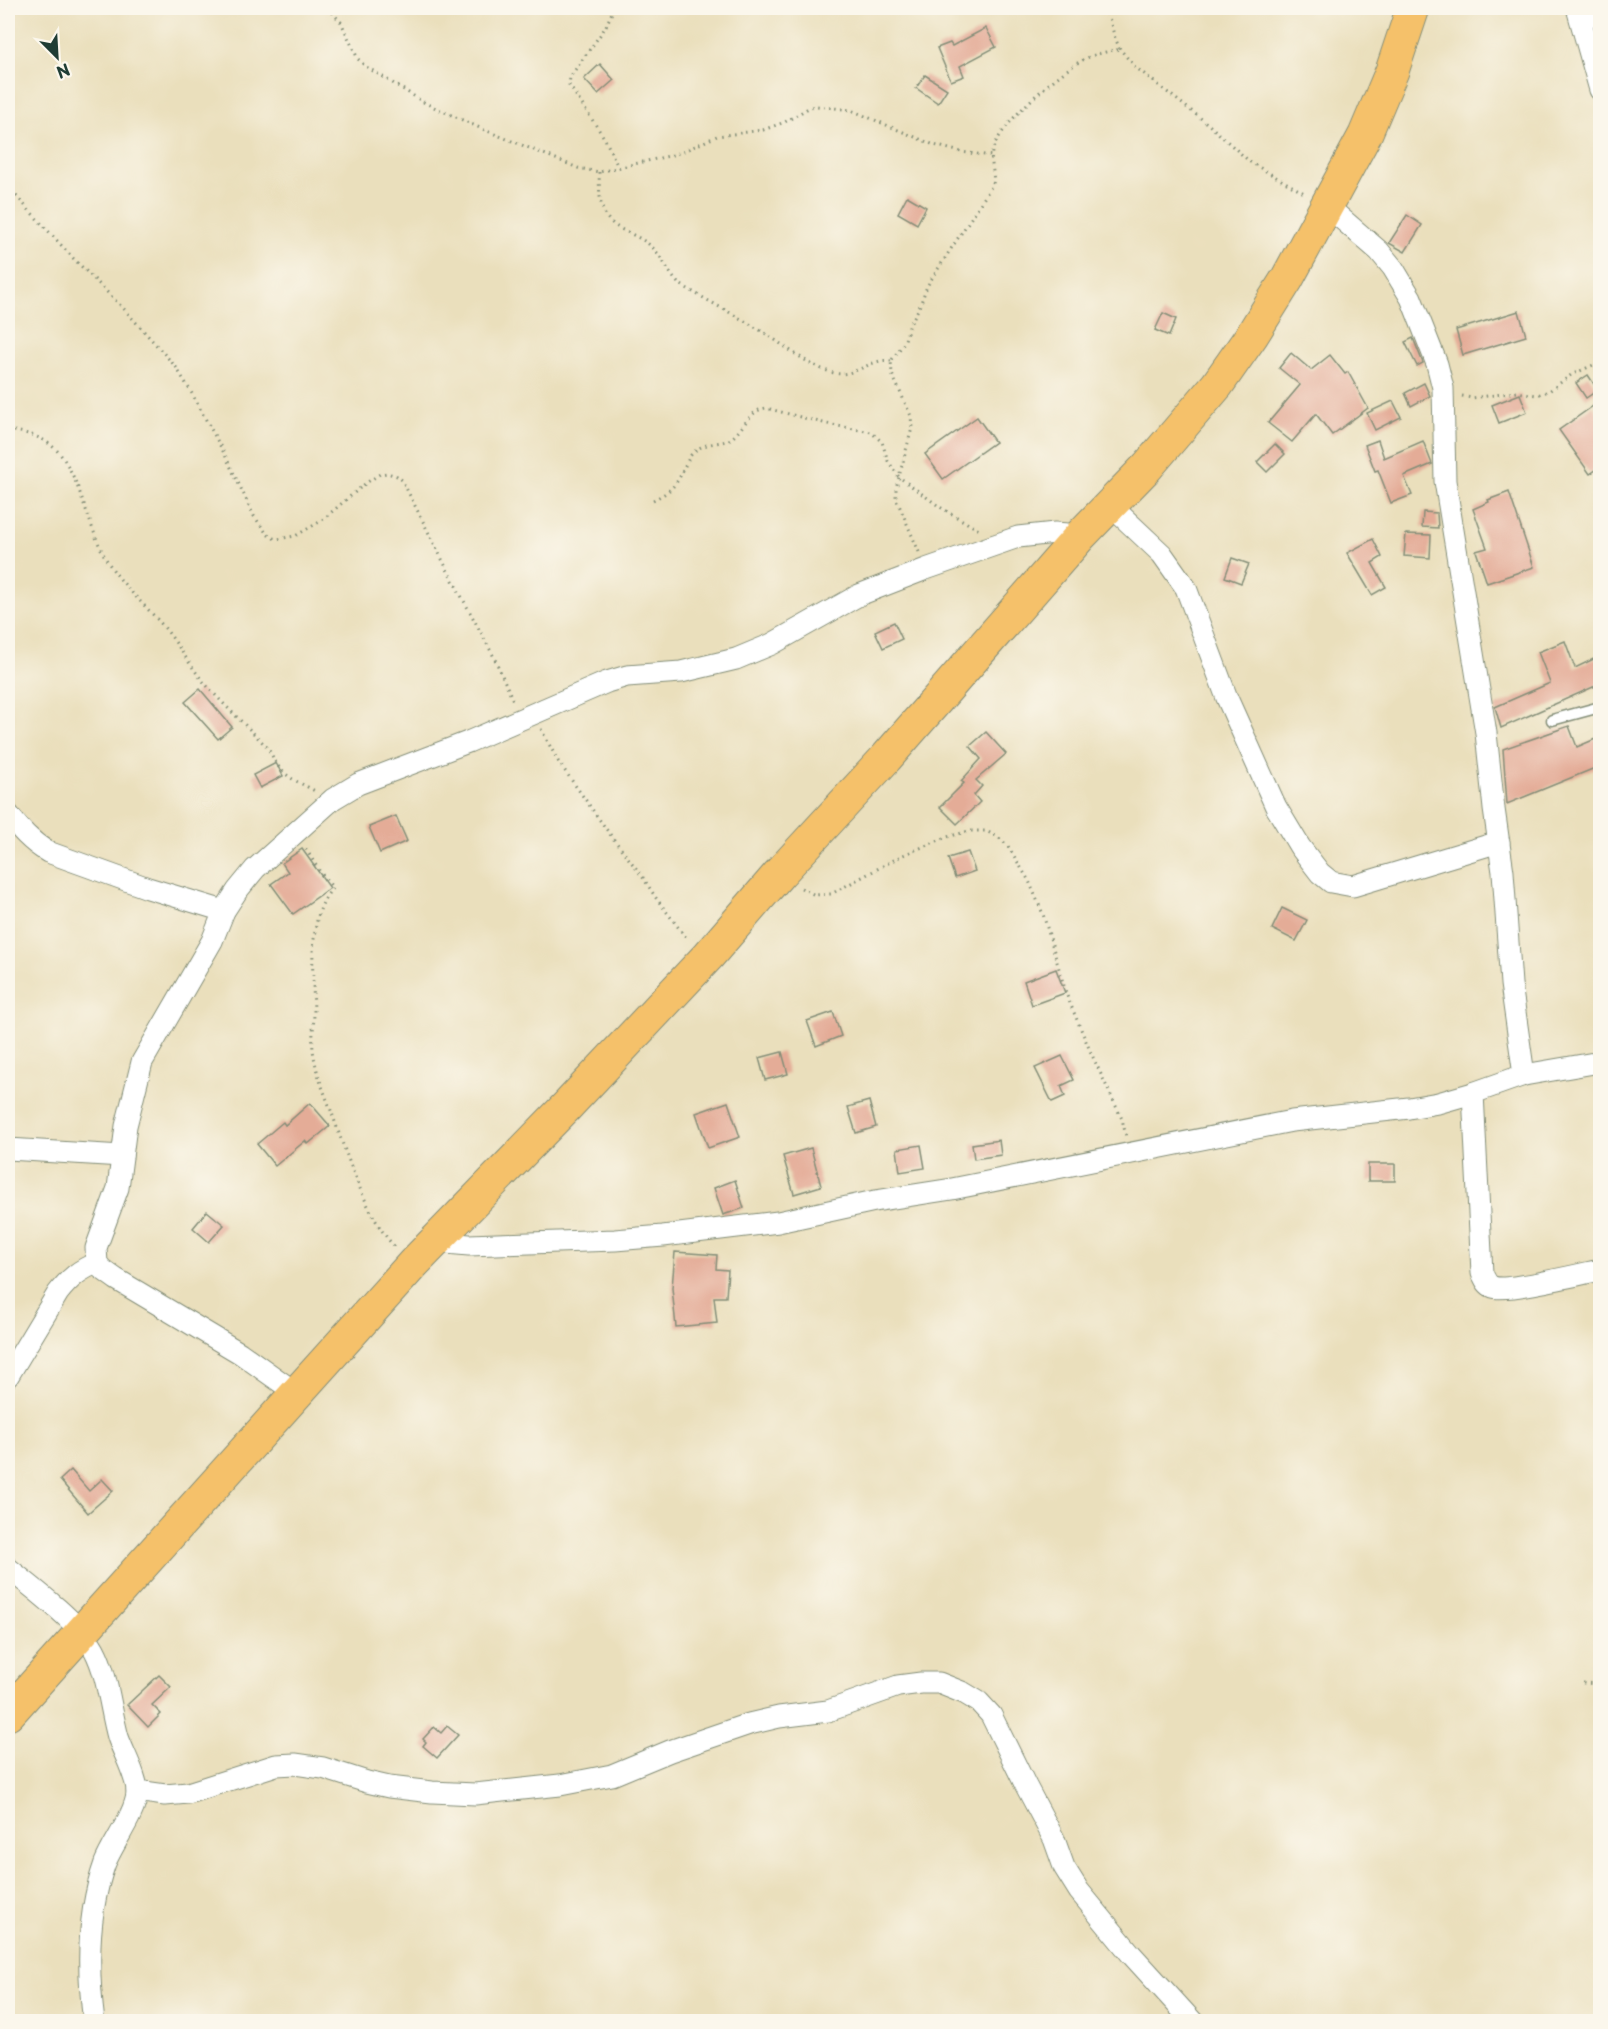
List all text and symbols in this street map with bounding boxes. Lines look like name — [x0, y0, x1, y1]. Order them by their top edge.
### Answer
north arrow — [27, 27, 87, 87]
text: N — [53, 58, 74, 85]

